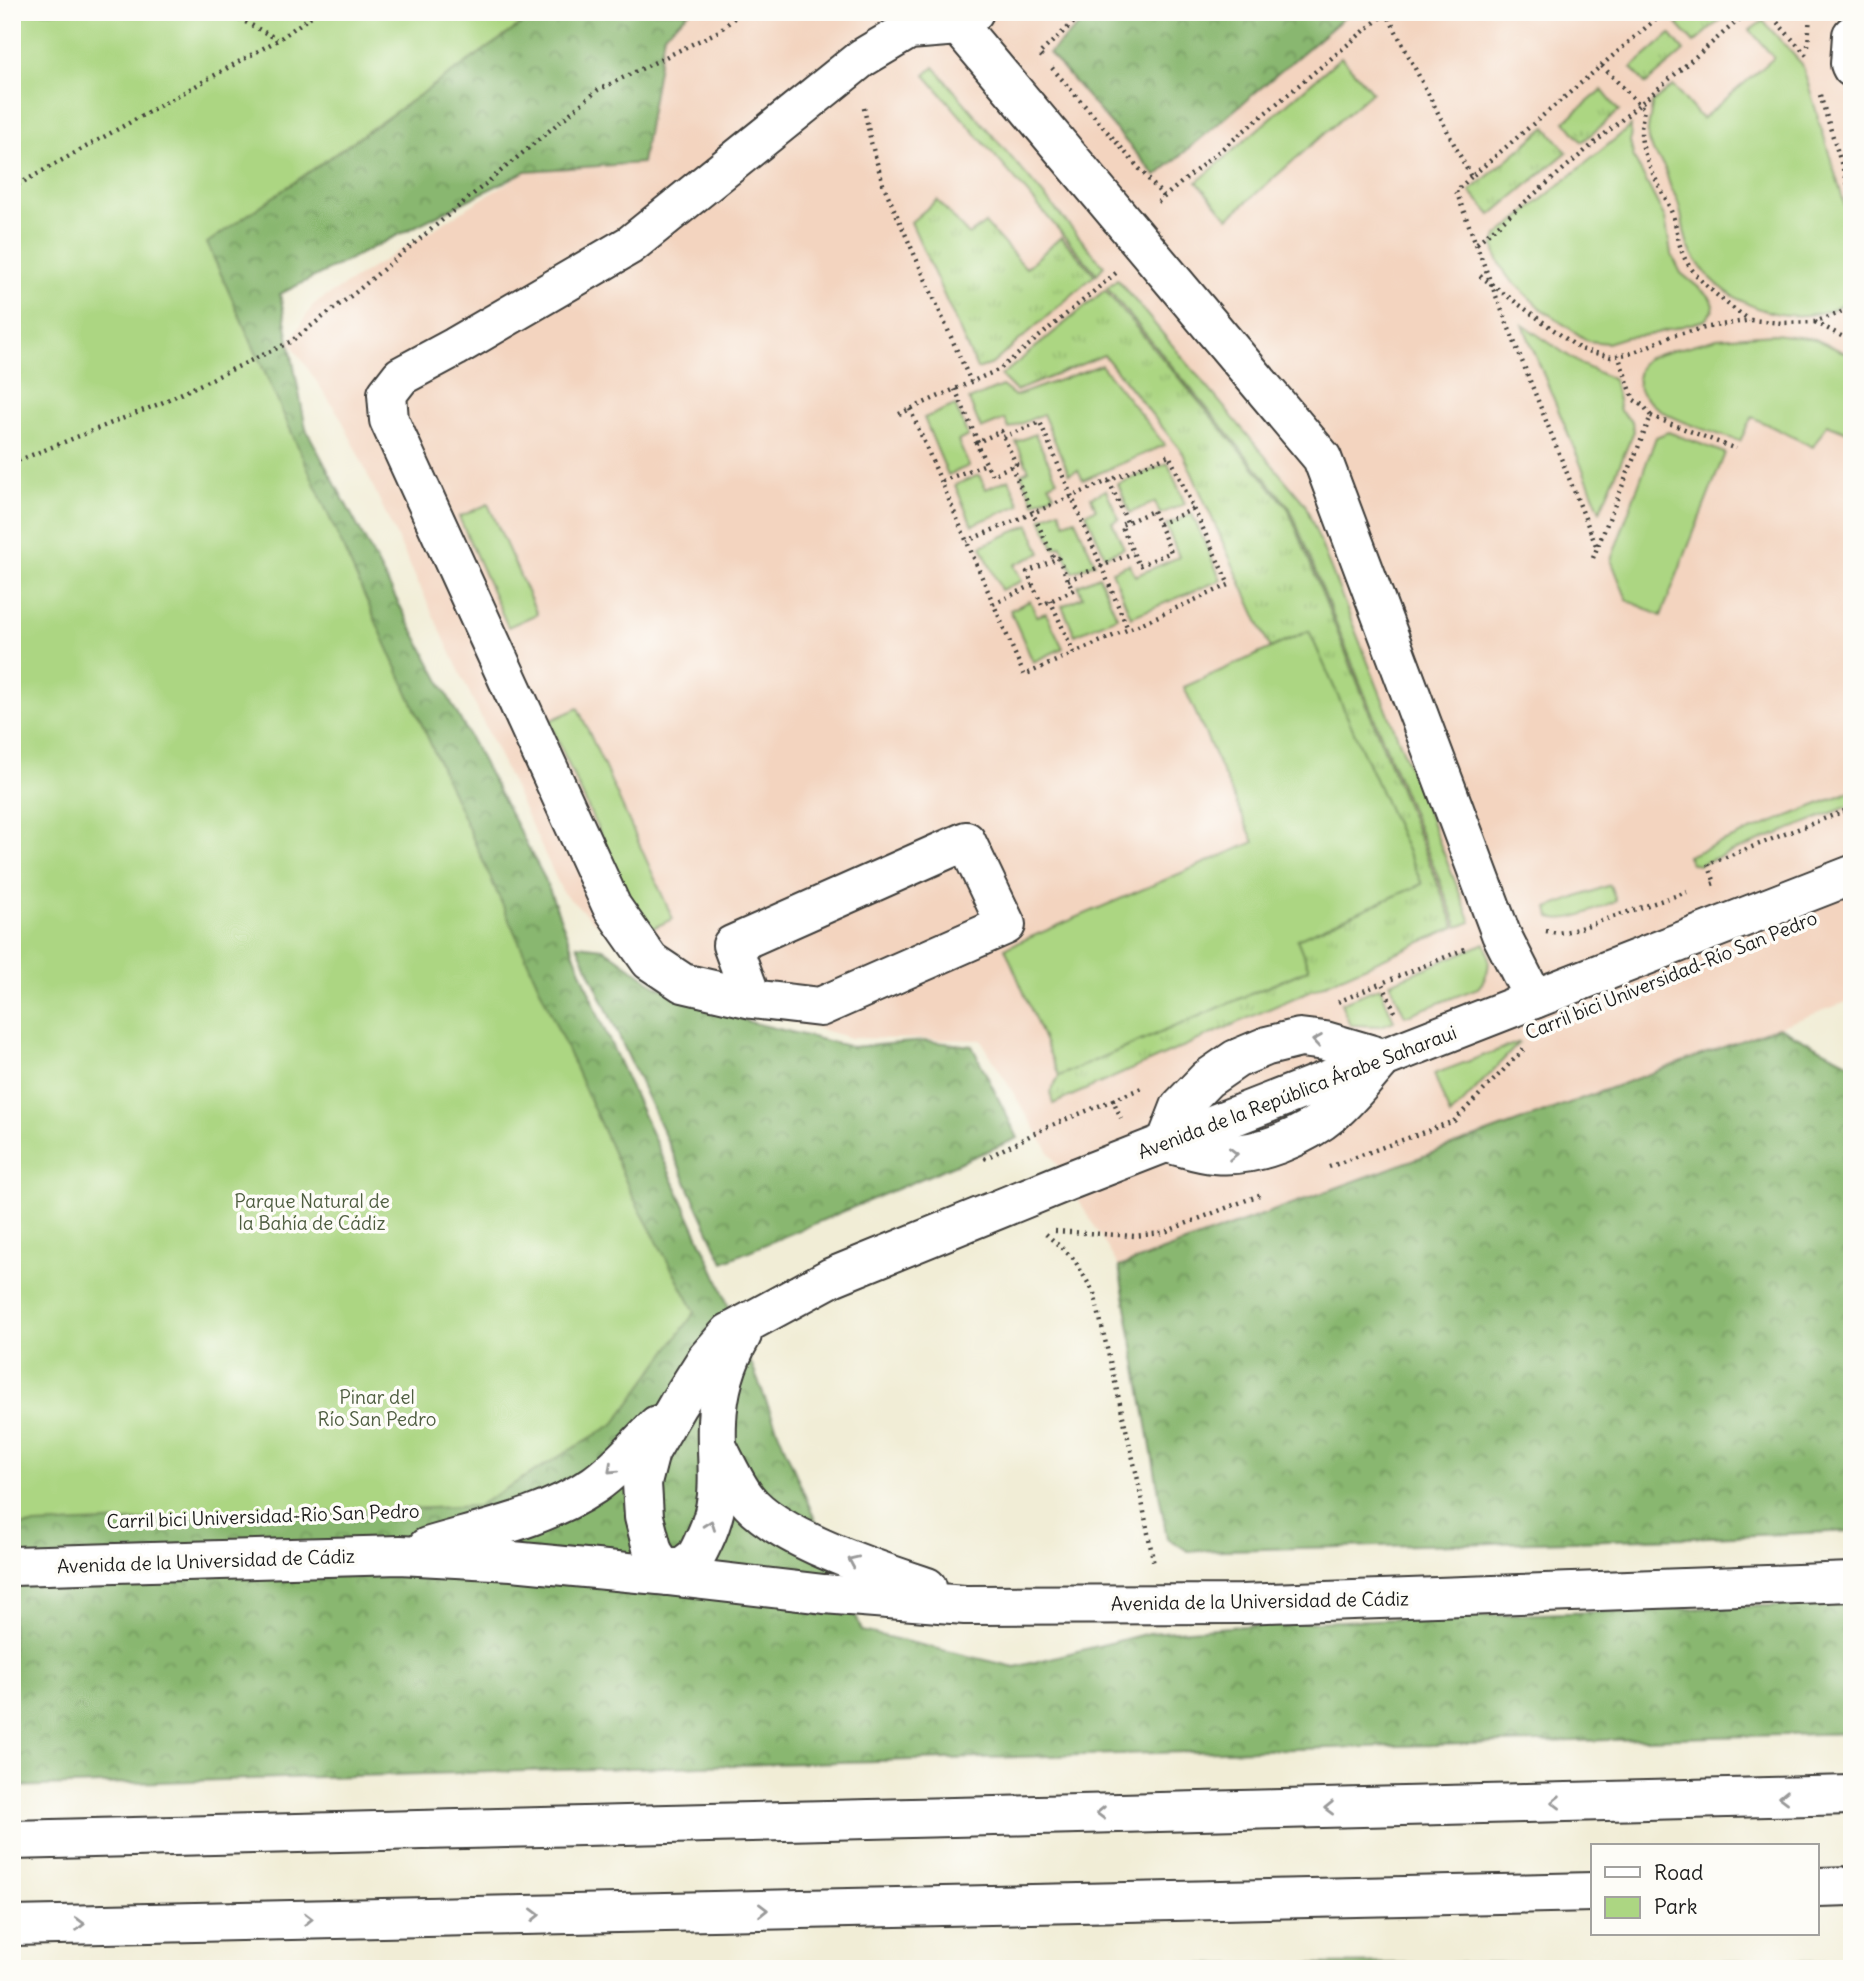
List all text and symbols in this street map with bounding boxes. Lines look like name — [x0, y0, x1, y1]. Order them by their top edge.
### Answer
street label: Carril bici Universidad-Río San Pedro — [1521, 905, 1821, 1045]
street label: Avenida de la República Árabe Saharaui — [1134, 1020, 1460, 1164]
one-way arrow — [1311, 1034, 1323, 1049]
one-way arrow — [1228, 1146, 1239, 1161]
park label: Parque Natural de la Bahía de Cádiz — [234, 1189, 390, 1235]
park label: Pinar del Río San Pedro — [318, 1385, 436, 1431]
one-way arrow — [607, 1461, 620, 1473]
street label: Carril bici Universidad-Río San Pedro — [106, 1499, 420, 1533]
one-way arrow — [702, 1519, 716, 1531]
street label: Avenida de la Universidad de Cádiz — [57, 1544, 355, 1578]
one-way arrow — [848, 1555, 860, 1569]
street label: Avenida de la Universidad de Cádiz — [1111, 1586, 1409, 1616]
one-way arrow — [1778, 1789, 1789, 1804]
one-way arrow — [1550, 1795, 1561, 1810]
one-way arrow — [1323, 1800, 1334, 1815]
one-way arrow — [1095, 1805, 1106, 1821]
legend — [1591, 1844, 1818, 1936]
text: Road — [1654, 1859, 1703, 1886]
text: Park — [1654, 1893, 1697, 1920]
one-way arrow — [758, 1902, 769, 1917]
one-way arrow — [530, 1907, 541, 1922]
one-way arrow — [303, 1912, 314, 1927]
one-way arrow — [75, 1917, 86, 1932]

